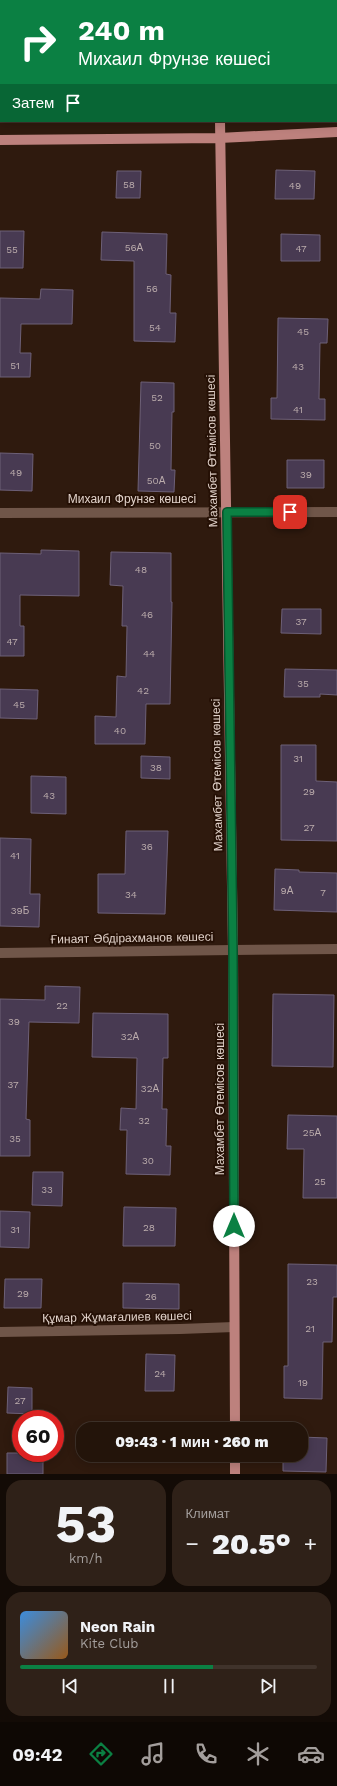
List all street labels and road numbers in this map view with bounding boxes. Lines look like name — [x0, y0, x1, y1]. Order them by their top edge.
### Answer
street label: Махамбет Өтемісов көшесі — [204, 375, 220, 527]
street label: Михаил Фрунзе көшесі — [68, 492, 196, 506]
street label: Махамбет Өтемісов көшесі — [209, 699, 225, 851]
street label: Ғинаят Әбдірахманов көшесі — [51, 930, 213, 946]
street label: Махамбет Өтемісов көшесі — [213, 1023, 227, 1175]
street label: Құмар Жұмағалиев көшесі — [42, 1309, 192, 1325]

